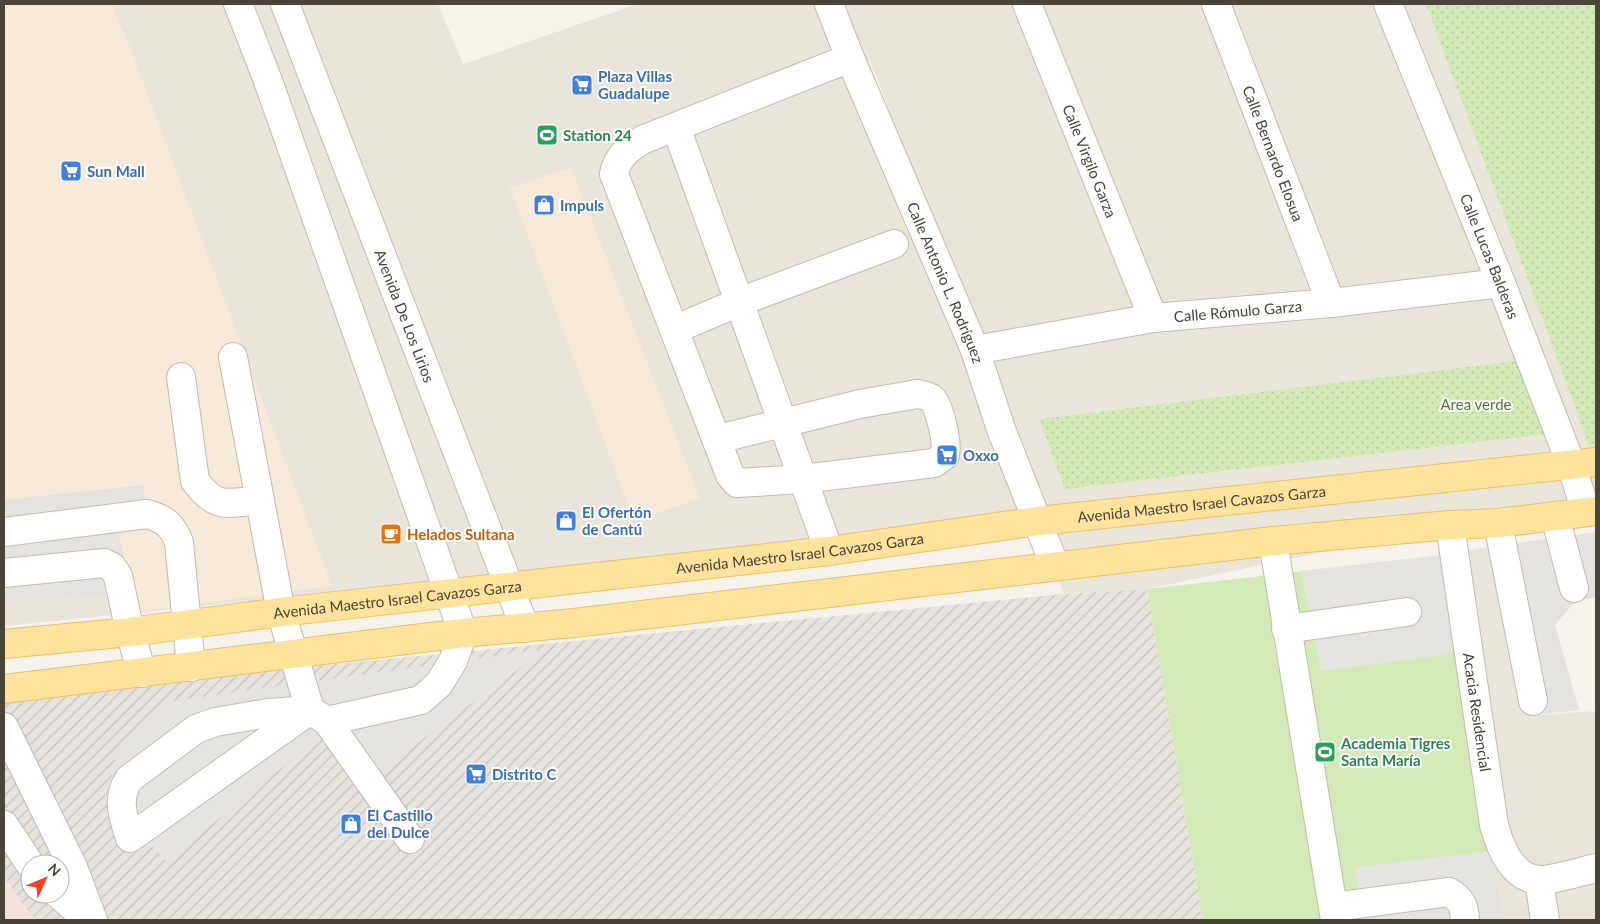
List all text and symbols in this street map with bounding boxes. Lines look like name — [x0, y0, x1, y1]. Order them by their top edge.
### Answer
place label: Plaza Villas Guadalupe — [598, 67, 672, 102]
supermarket icon: Plaza Villas Guadalupe — [570, 73, 594, 97]
street label: Calle Bernardo Elosua — [1239, 83, 1308, 224]
street label: Calle Virgilo Garza — [1059, 102, 1121, 220]
sports icon: Station 24 — [535, 123, 559, 147]
place label: Station 24 — [563, 126, 632, 144]
supermarket icon: Sun Mall — [59, 159, 83, 183]
place label: Sun Mall — [87, 162, 145, 180]
street label: Calle Lucas Balderas — [1457, 191, 1523, 321]
shop icon: Impuls — [532, 193, 556, 217]
place label: Impuls — [560, 196, 605, 214]
street label: Calle Antonio L. Rodríguez — [904, 199, 988, 365]
street label: Avenida De Los Lirios — [371, 247, 439, 385]
street label: Calle Rómulo Garza — [1173, 296, 1303, 325]
park label: Area verde — [1440, 395, 1512, 413]
supermarket icon: Oxxo — [935, 443, 959, 467]
place label: Oxxo — [963, 446, 999, 464]
street label: Avenida Maestro Israel Cavazos Garza — [1077, 482, 1327, 526]
place label: El Ofertón de Cantú — [582, 503, 651, 538]
shop icon: El Ofertón de Cantú — [554, 509, 578, 533]
cafe icon: Helados Sultana — [379, 522, 403, 546]
place label: Helados Sultana — [407, 525, 515, 543]
street label: Avenida Maestro Israel Cavazos Garza — [675, 529, 925, 577]
street label: Avenida Maestro Israel Cavazos Garza — [272, 576, 523, 622]
street label: Acacia Residencial — [1460, 651, 1495, 773]
place label: Academia Tigres Santa María — [1340, 734, 1451, 769]
sports icon: Academia Tigres Santa María — [1313, 740, 1337, 764]
supermarket icon: Distrito C — [464, 762, 488, 786]
place label: Distrito C — [492, 765, 556, 783]
place label: El Castillo del Dulce — [367, 806, 433, 841]
shop icon: El Castillo del Dulce — [339, 812, 363, 836]
north arrow — [20, 854, 70, 904]
text: N — [45, 860, 65, 879]

